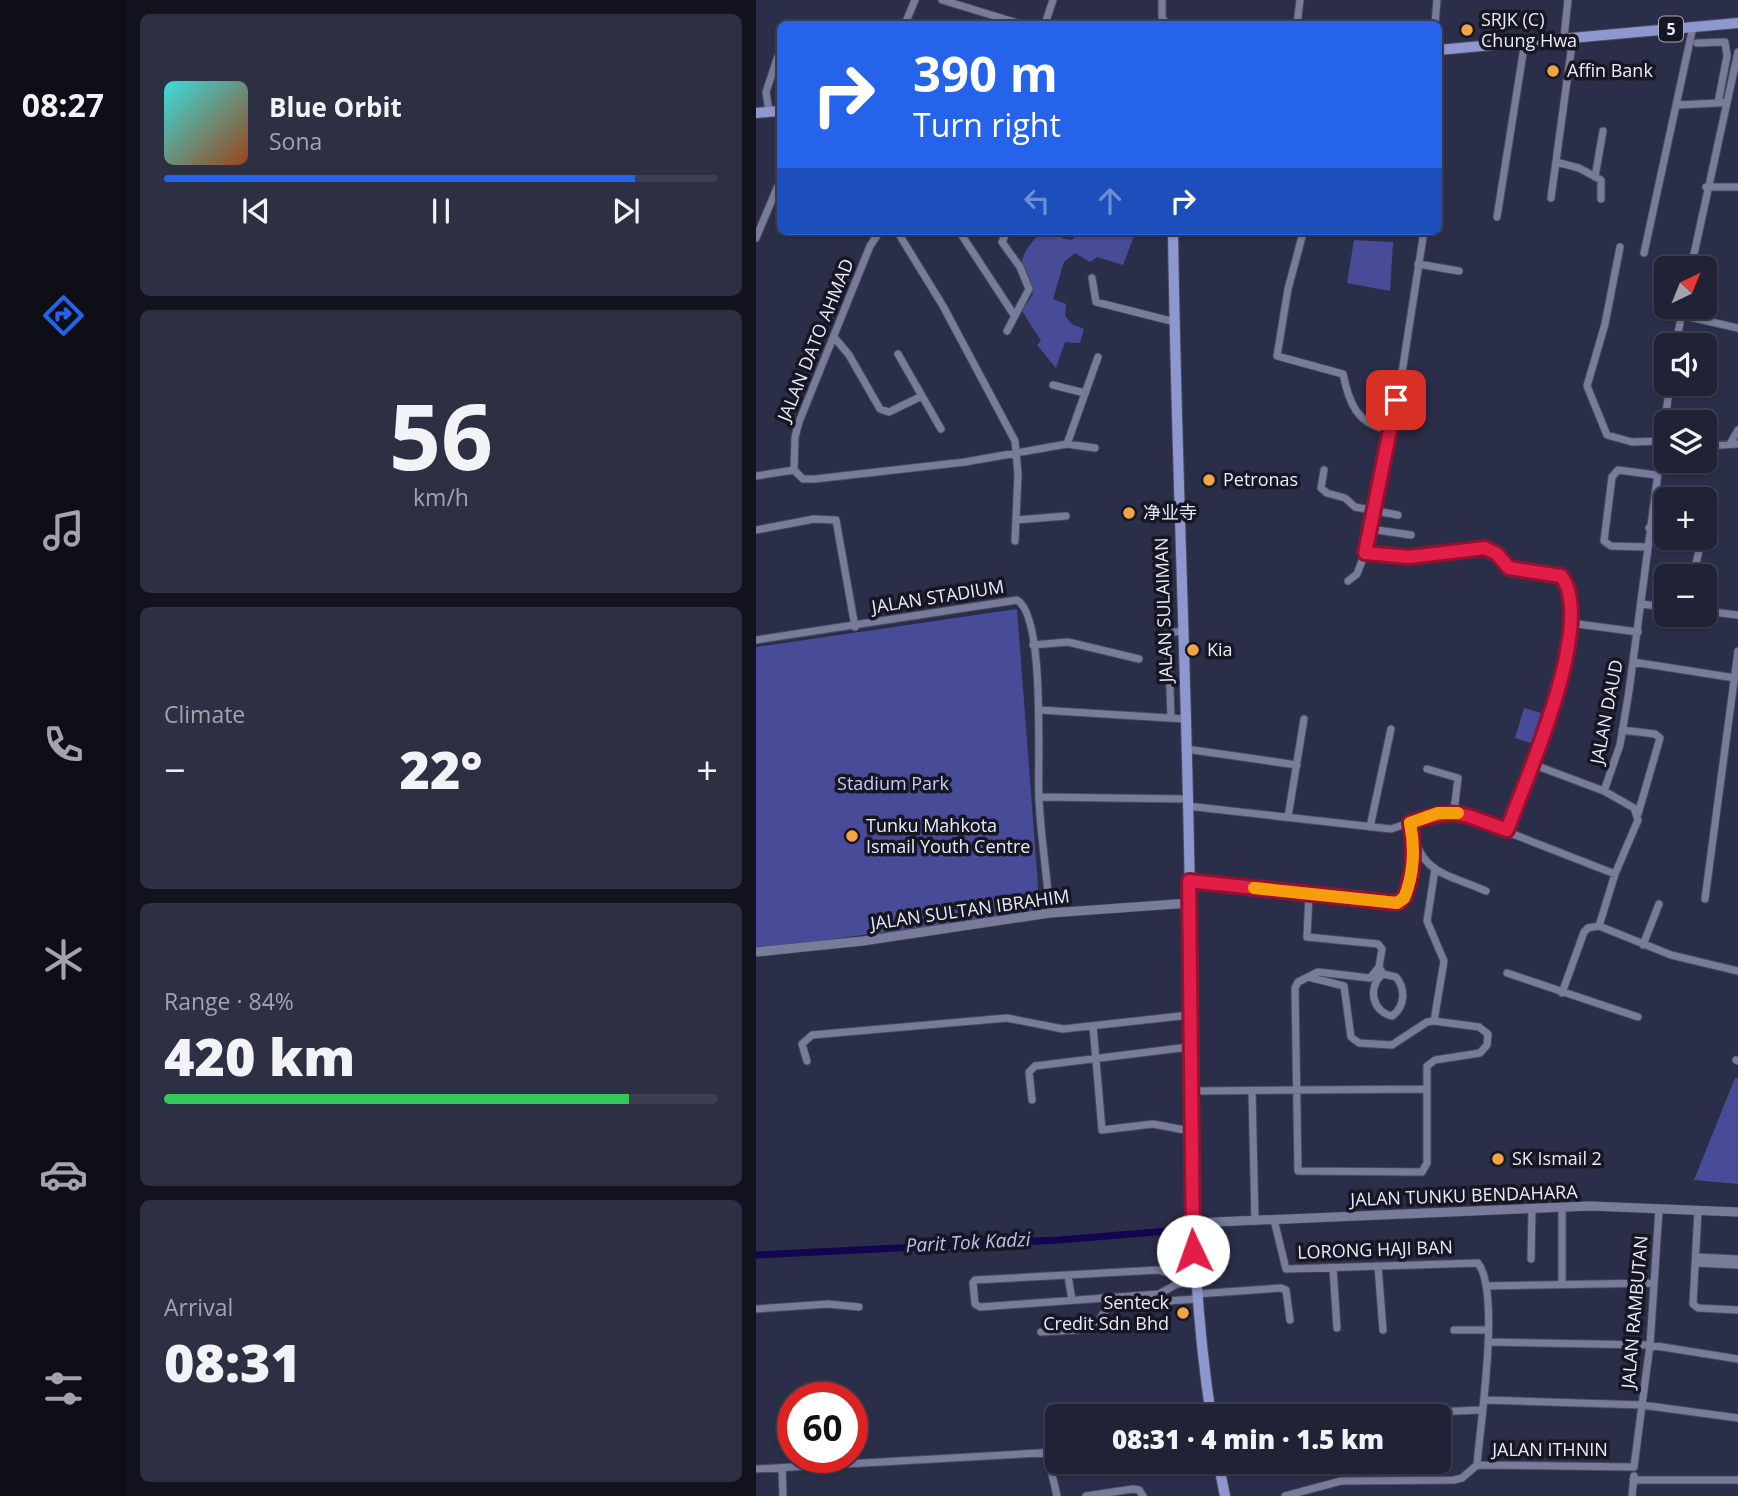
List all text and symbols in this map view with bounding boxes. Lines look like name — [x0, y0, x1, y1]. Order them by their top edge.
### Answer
place label: SRJK (C) Chung Hwa — [1481, 7, 1577, 52]
road number: 5 — [1659, 17, 1683, 42]
marker: SRJK (C) Chung Hwa — [1459, 22, 1475, 38]
text: 390 m — [913, 40, 1058, 106]
icon: right — [798, 49, 889, 140]
place label: Affin Bank — [1567, 58, 1653, 82]
marker: Affin Bank — [1545, 63, 1561, 79]
text: 08:27 — [22, 83, 104, 126]
text: Blue Orbit — [269, 89, 402, 125]
text: Turn right — [913, 103, 1061, 146]
text: Sona — [269, 125, 322, 157]
icon: left — [1018, 182, 1056, 220]
icon: ahead — [1091, 182, 1129, 220]
icon: right — [1164, 182, 1202, 220]
icon: previous — [237, 192, 275, 230]
icon: pause — [422, 192, 460, 230]
icon: next — [607, 192, 645, 230]
street label: JALAN DATO AHMAD — [771, 255, 859, 426]
north arrow — [1654, 256, 1717, 318]
map controls — [1654, 256, 1717, 627]
icon: directions — [39, 291, 88, 340]
button: sound — [1654, 333, 1717, 396]
pin — [1366, 370, 1426, 430]
text: 56 — [389, 373, 493, 497]
icon: arrive — [1377, 381, 1415, 419]
button: layers — [1654, 410, 1717, 473]
place label: Petronas — [1223, 467, 1298, 491]
marker: Petronas — [1201, 472, 1217, 488]
text: km/h — [413, 481, 469, 513]
button: + — [1654, 487, 1717, 550]
place label: 净业寺 — [1143, 500, 1197, 524]
marker: 净业寺 — [1121, 505, 1137, 521]
icon: music — [39, 506, 88, 555]
street label: JALAN SULAIMAN — [1148, 537, 1178, 685]
button: − — [1654, 564, 1717, 627]
street label: JALAN STADIUM — [868, 574, 1006, 619]
place label: Kia — [1207, 637, 1233, 661]
marker: Kia — [1185, 642, 1201, 658]
street label: JALAN DAUD — [1584, 658, 1628, 768]
text: Climate — [164, 698, 245, 730]
icon: phone — [39, 720, 88, 769]
text: 22° — [400, 733, 482, 804]
text: − — [164, 743, 186, 795]
text: + — [696, 743, 718, 795]
park label: Stadium Park — [837, 771, 949, 795]
place label: Tunku Mahkota Ismail Youth Centre — [866, 813, 1030, 858]
marker: Tunku Mahkota Ismail Youth Centre — [844, 828, 860, 844]
street label: JALAN SULTAN IBRAHIM — [867, 883, 1071, 935]
icon: climate — [39, 935, 88, 984]
text: Range · 84% — [164, 985, 294, 1017]
text: 420 km — [164, 1020, 355, 1091]
place label: SK Ismail 2 — [1512, 1146, 1602, 1170]
icon: car — [39, 1150, 88, 1199]
marker: SK Ismail 2 — [1490, 1151, 1506, 1167]
street label: JALAN TUNKU BENDAHARA — [1348, 1179, 1579, 1211]
position arrow — [1156, 1214, 1230, 1288]
water label: Parit Tok Kadzi — [905, 1226, 1032, 1258]
street label: LORONG HAJI BAN — [1297, 1234, 1453, 1264]
street label: JALAN RAMBUTAN — [1615, 1234, 1653, 1391]
place label: Senteck Credit Sdn Bhd — [1043, 1290, 1170, 1335]
text: Arrival — [164, 1291, 233, 1323]
marker: Senteck Credit Sdn Bhd — [1175, 1305, 1191, 1321]
text: 08:31 — [164, 1326, 301, 1397]
icon: filters — [39, 1364, 88, 1413]
speed limit sign: 60 — [777, 1382, 868, 1473]
text: 08:31 · 4 min · 1.5 km — [1112, 1421, 1384, 1457]
street label: JALAN ITHNIN — [1490, 1437, 1608, 1461]

